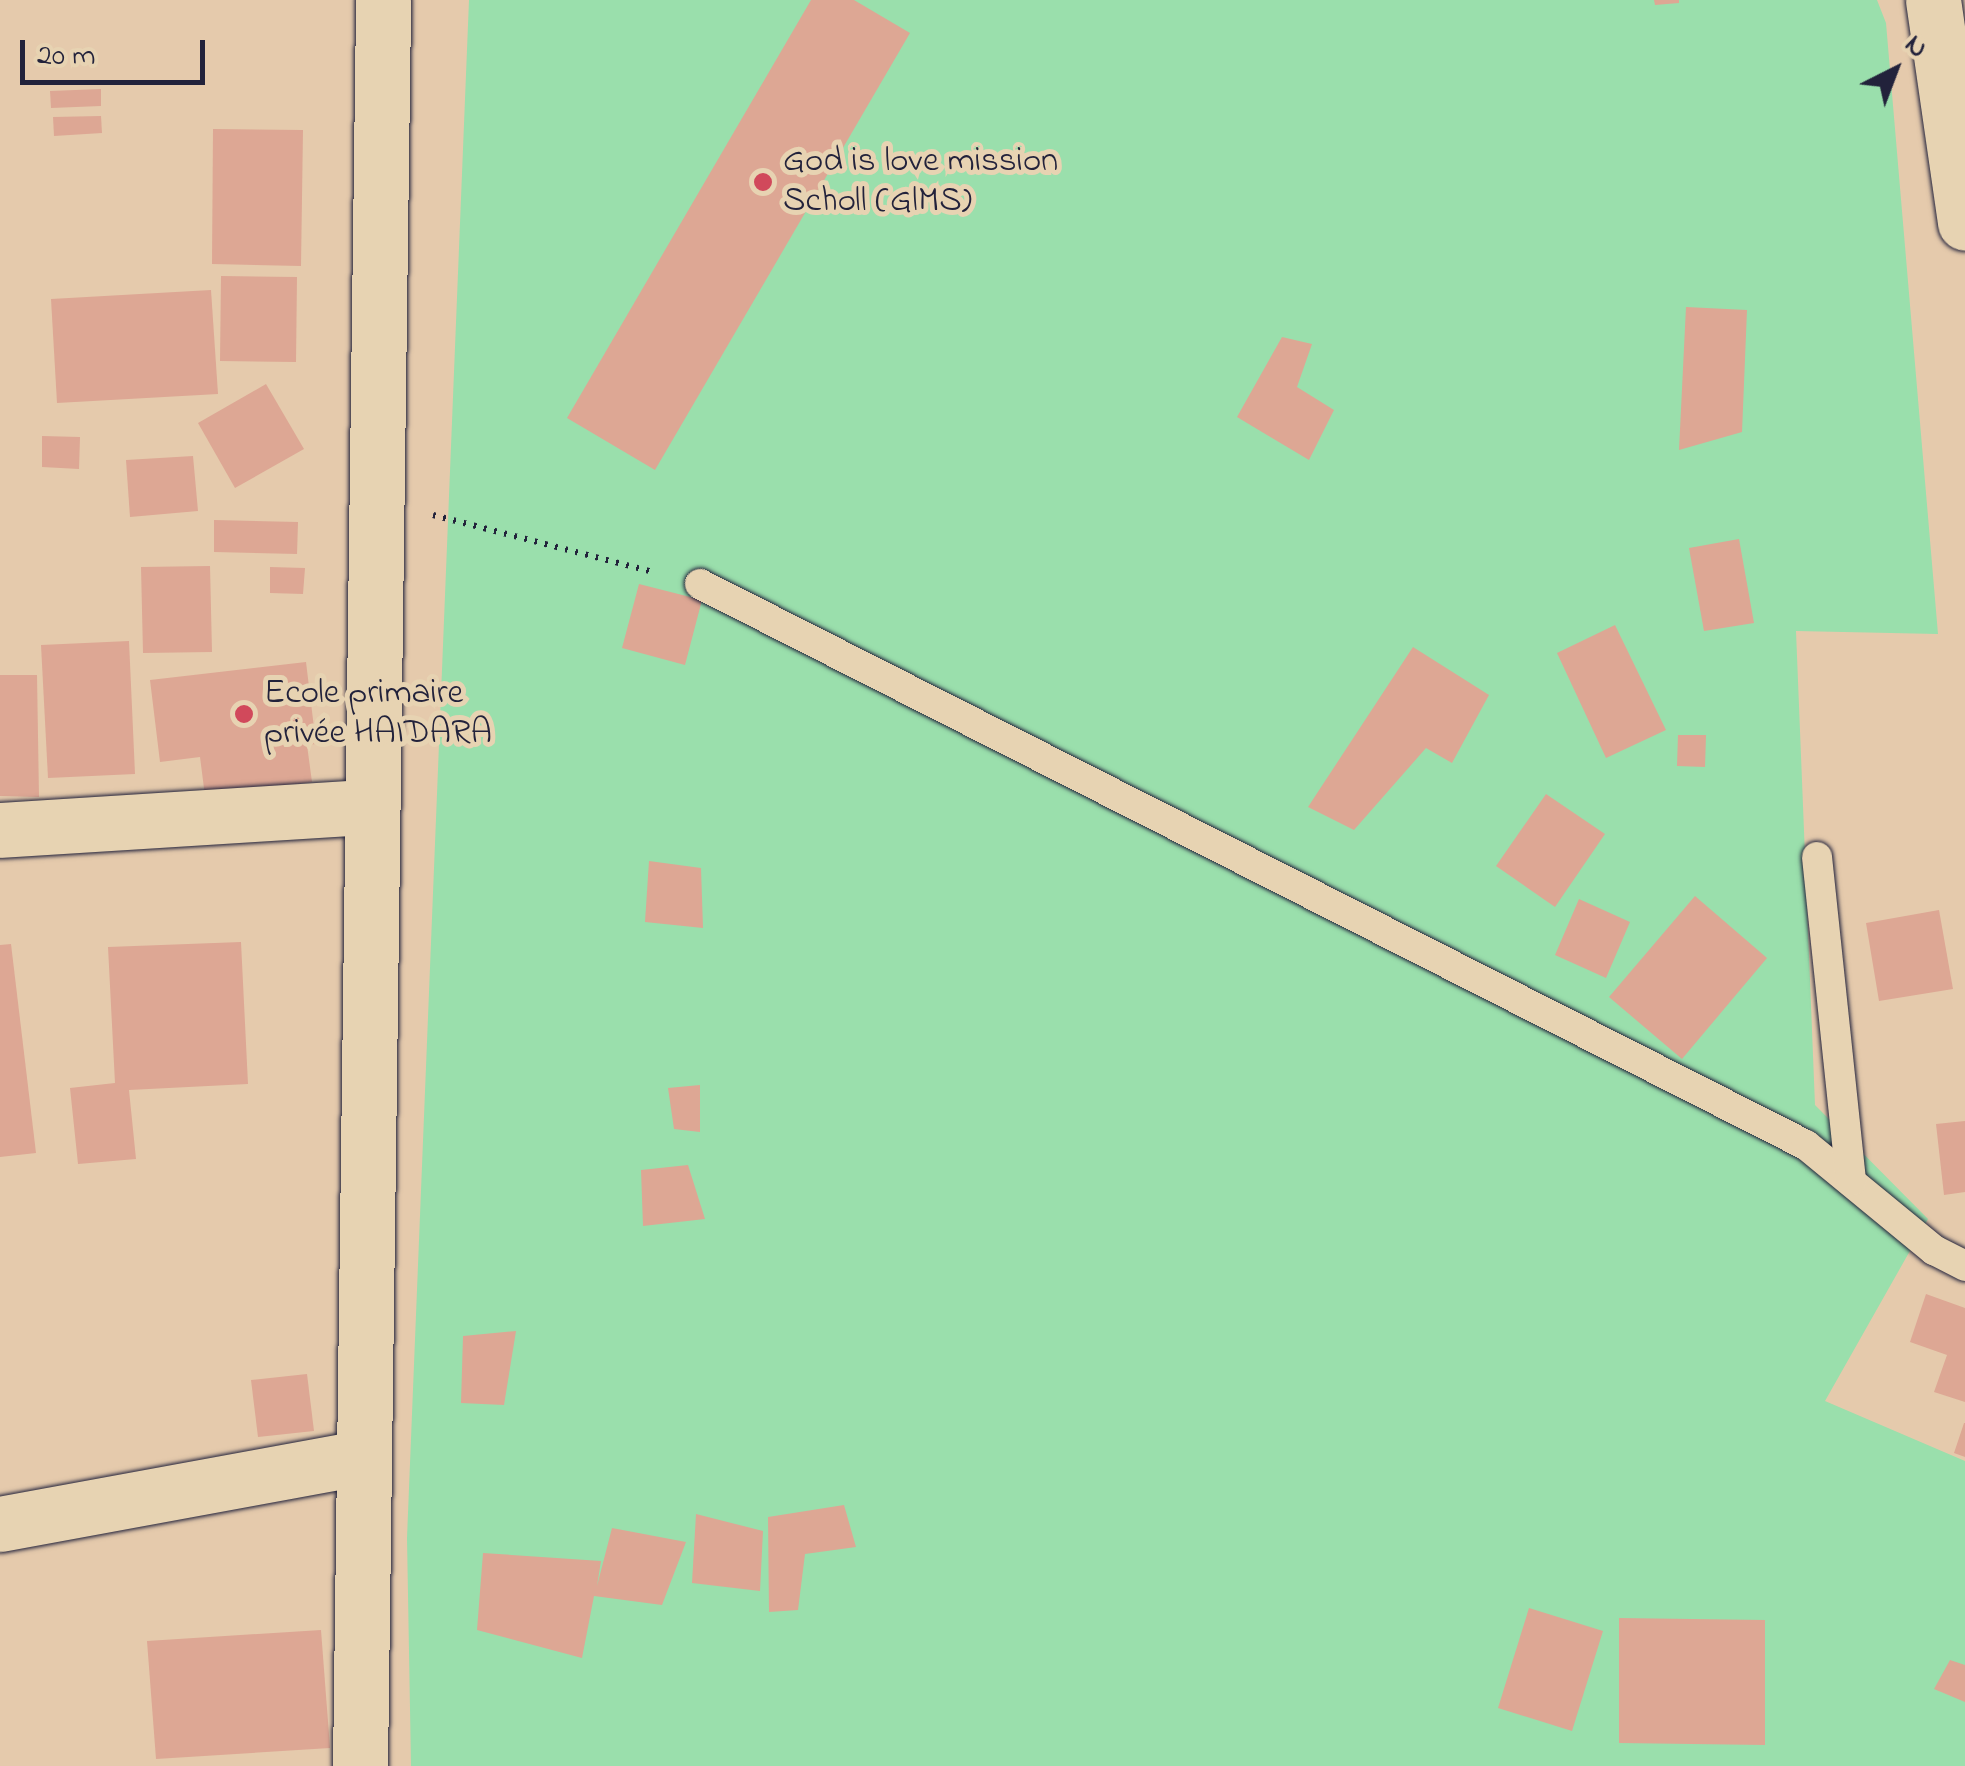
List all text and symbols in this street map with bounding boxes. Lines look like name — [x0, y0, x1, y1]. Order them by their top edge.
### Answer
scale bar — [25, 20, 210, 82]
north arrow — [1845, 20, 1945, 120]
text: N — [1895, 26, 1936, 69]
text: 20 m — [37, 35, 96, 79]
place label: God is love mission Scholl (GlMS) — [783, 141, 1058, 223]
marker: God is love mission Scholl (GlMS) — [752, 171, 774, 193]
place label: Ecole primaire privée HAIDARA — [264, 673, 492, 755]
marker: Ecole primaire privée HAIDARA — [233, 703, 255, 725]

